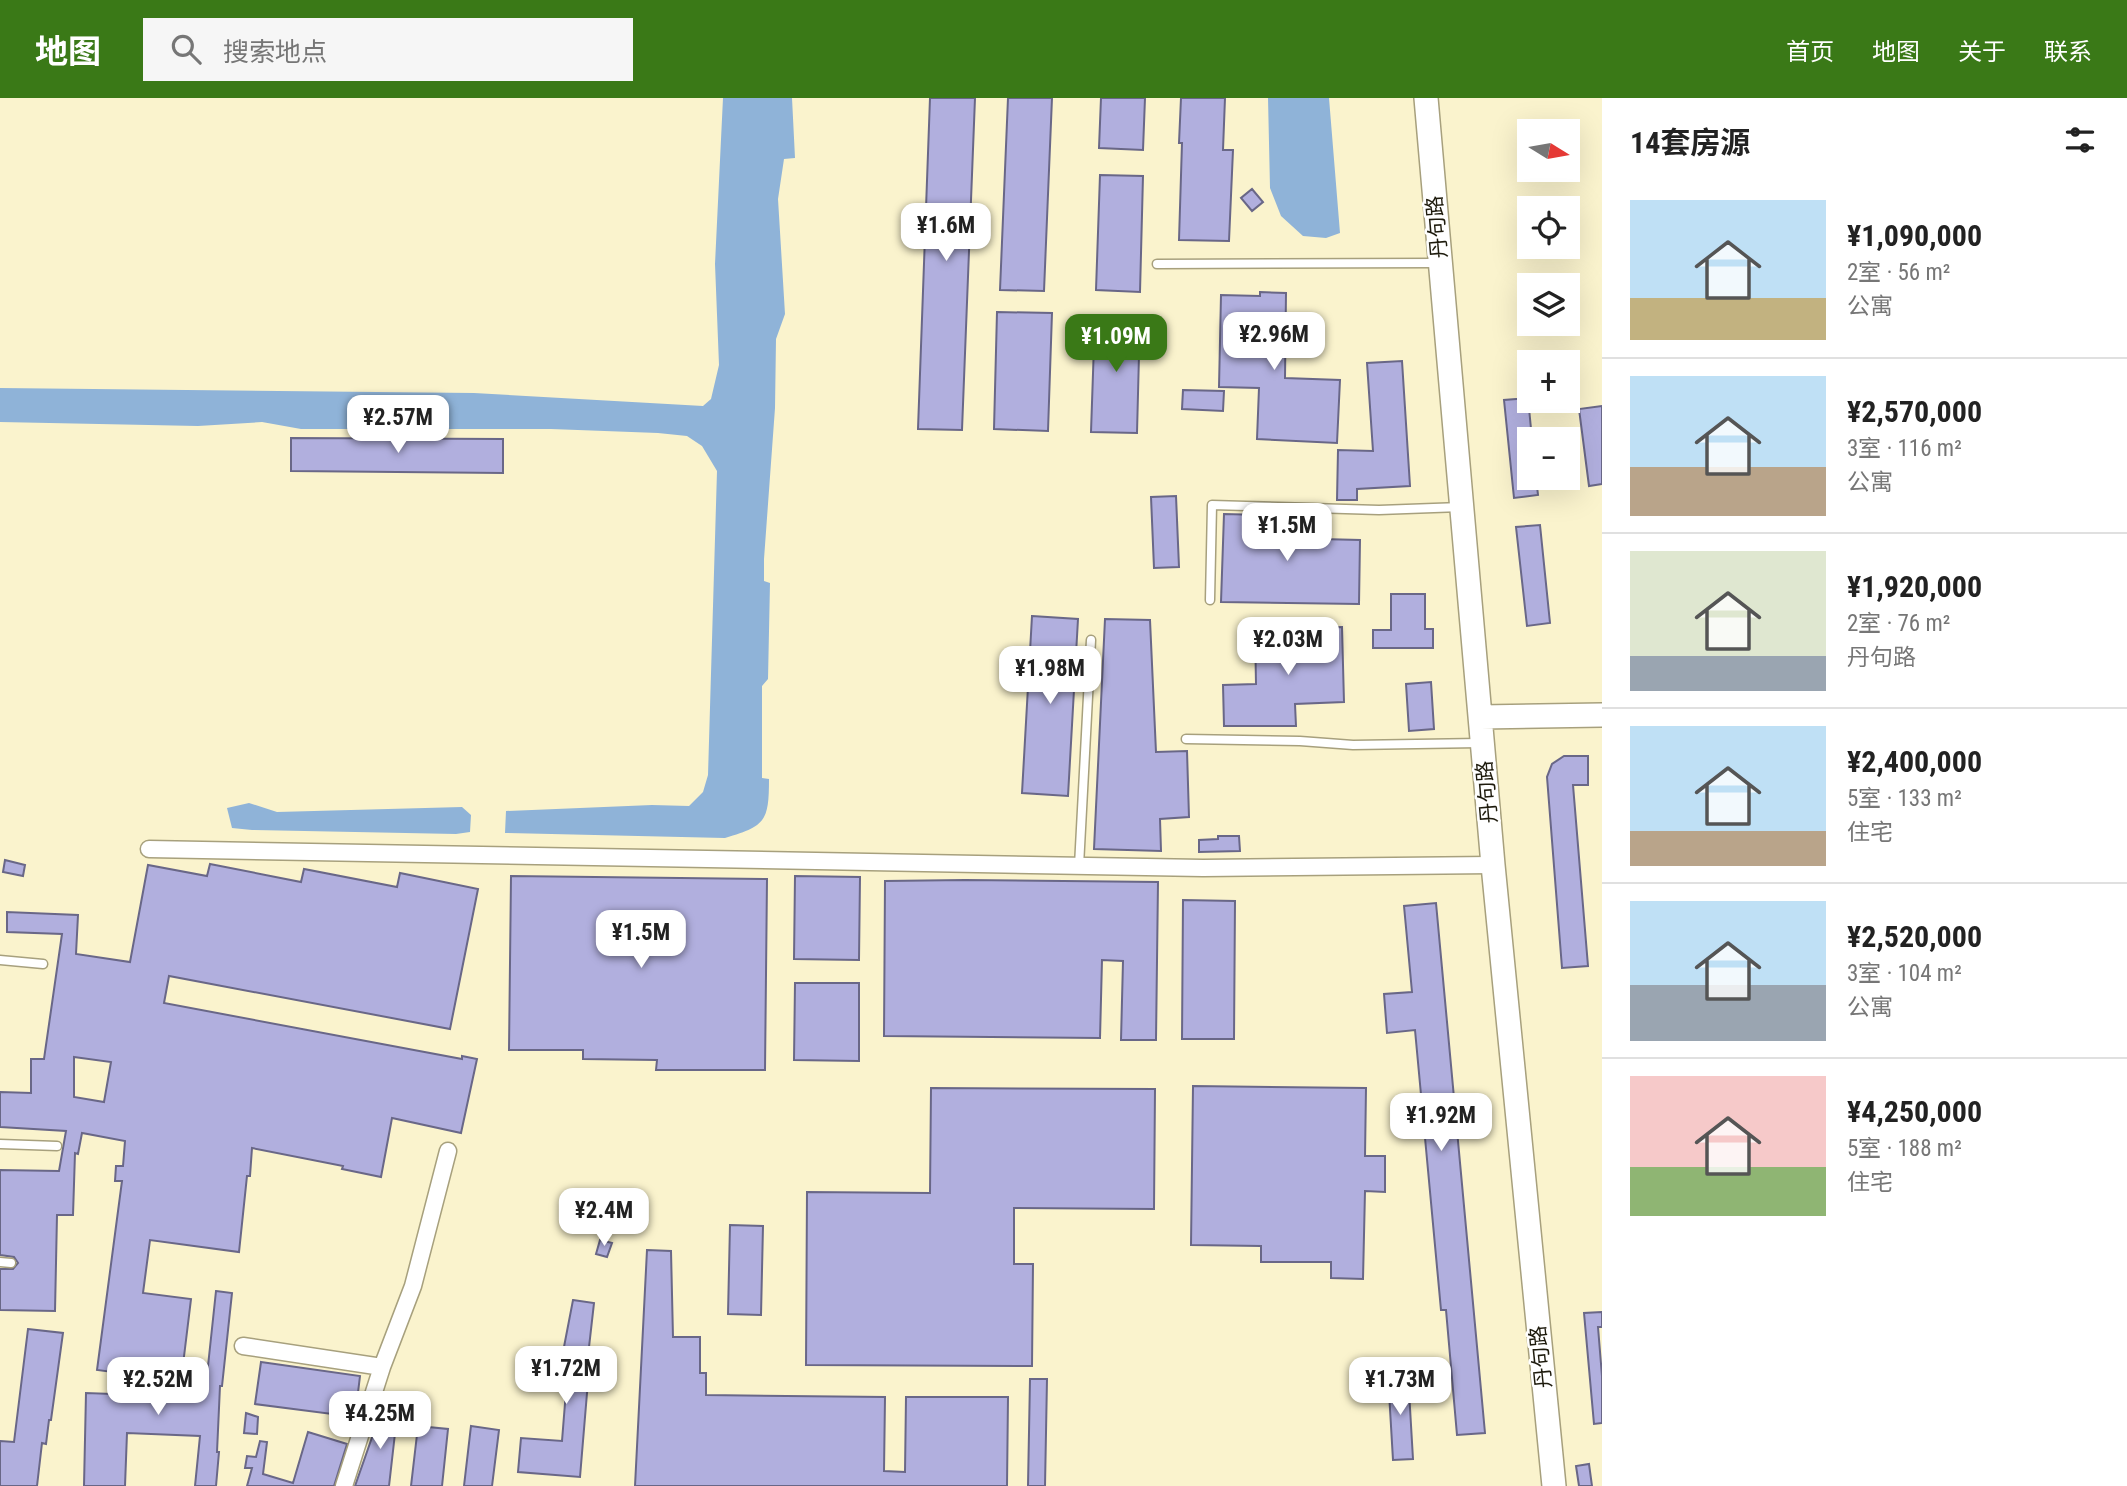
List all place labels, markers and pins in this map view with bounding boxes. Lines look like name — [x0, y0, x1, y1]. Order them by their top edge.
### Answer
pin: ¥1.6M — [897, 204, 995, 263]
pin: ¥2.96M — [1217, 313, 1331, 372]
pin: ¥1.09M — [1059, 314, 1173, 374]
pin: ¥2.57M — [341, 396, 455, 455]
pin: ¥1.5M — [1238, 504, 1336, 563]
pin: ¥2.03M — [1231, 618, 1345, 677]
pin: ¥1.98M — [993, 646, 1107, 706]
pin: ¥1.5M — [592, 910, 690, 970]
pin: ¥1.92M — [1384, 1094, 1498, 1153]
pin: ¥2.4M — [555, 1188, 653, 1248]
pin: ¥1.72M — [509, 1346, 623, 1406]
pin: ¥2.52M — [101, 1358, 215, 1417]
pin: ¥1.73M — [1343, 1358, 1457, 1417]
pin: ¥4.25M — [323, 1392, 437, 1451]

